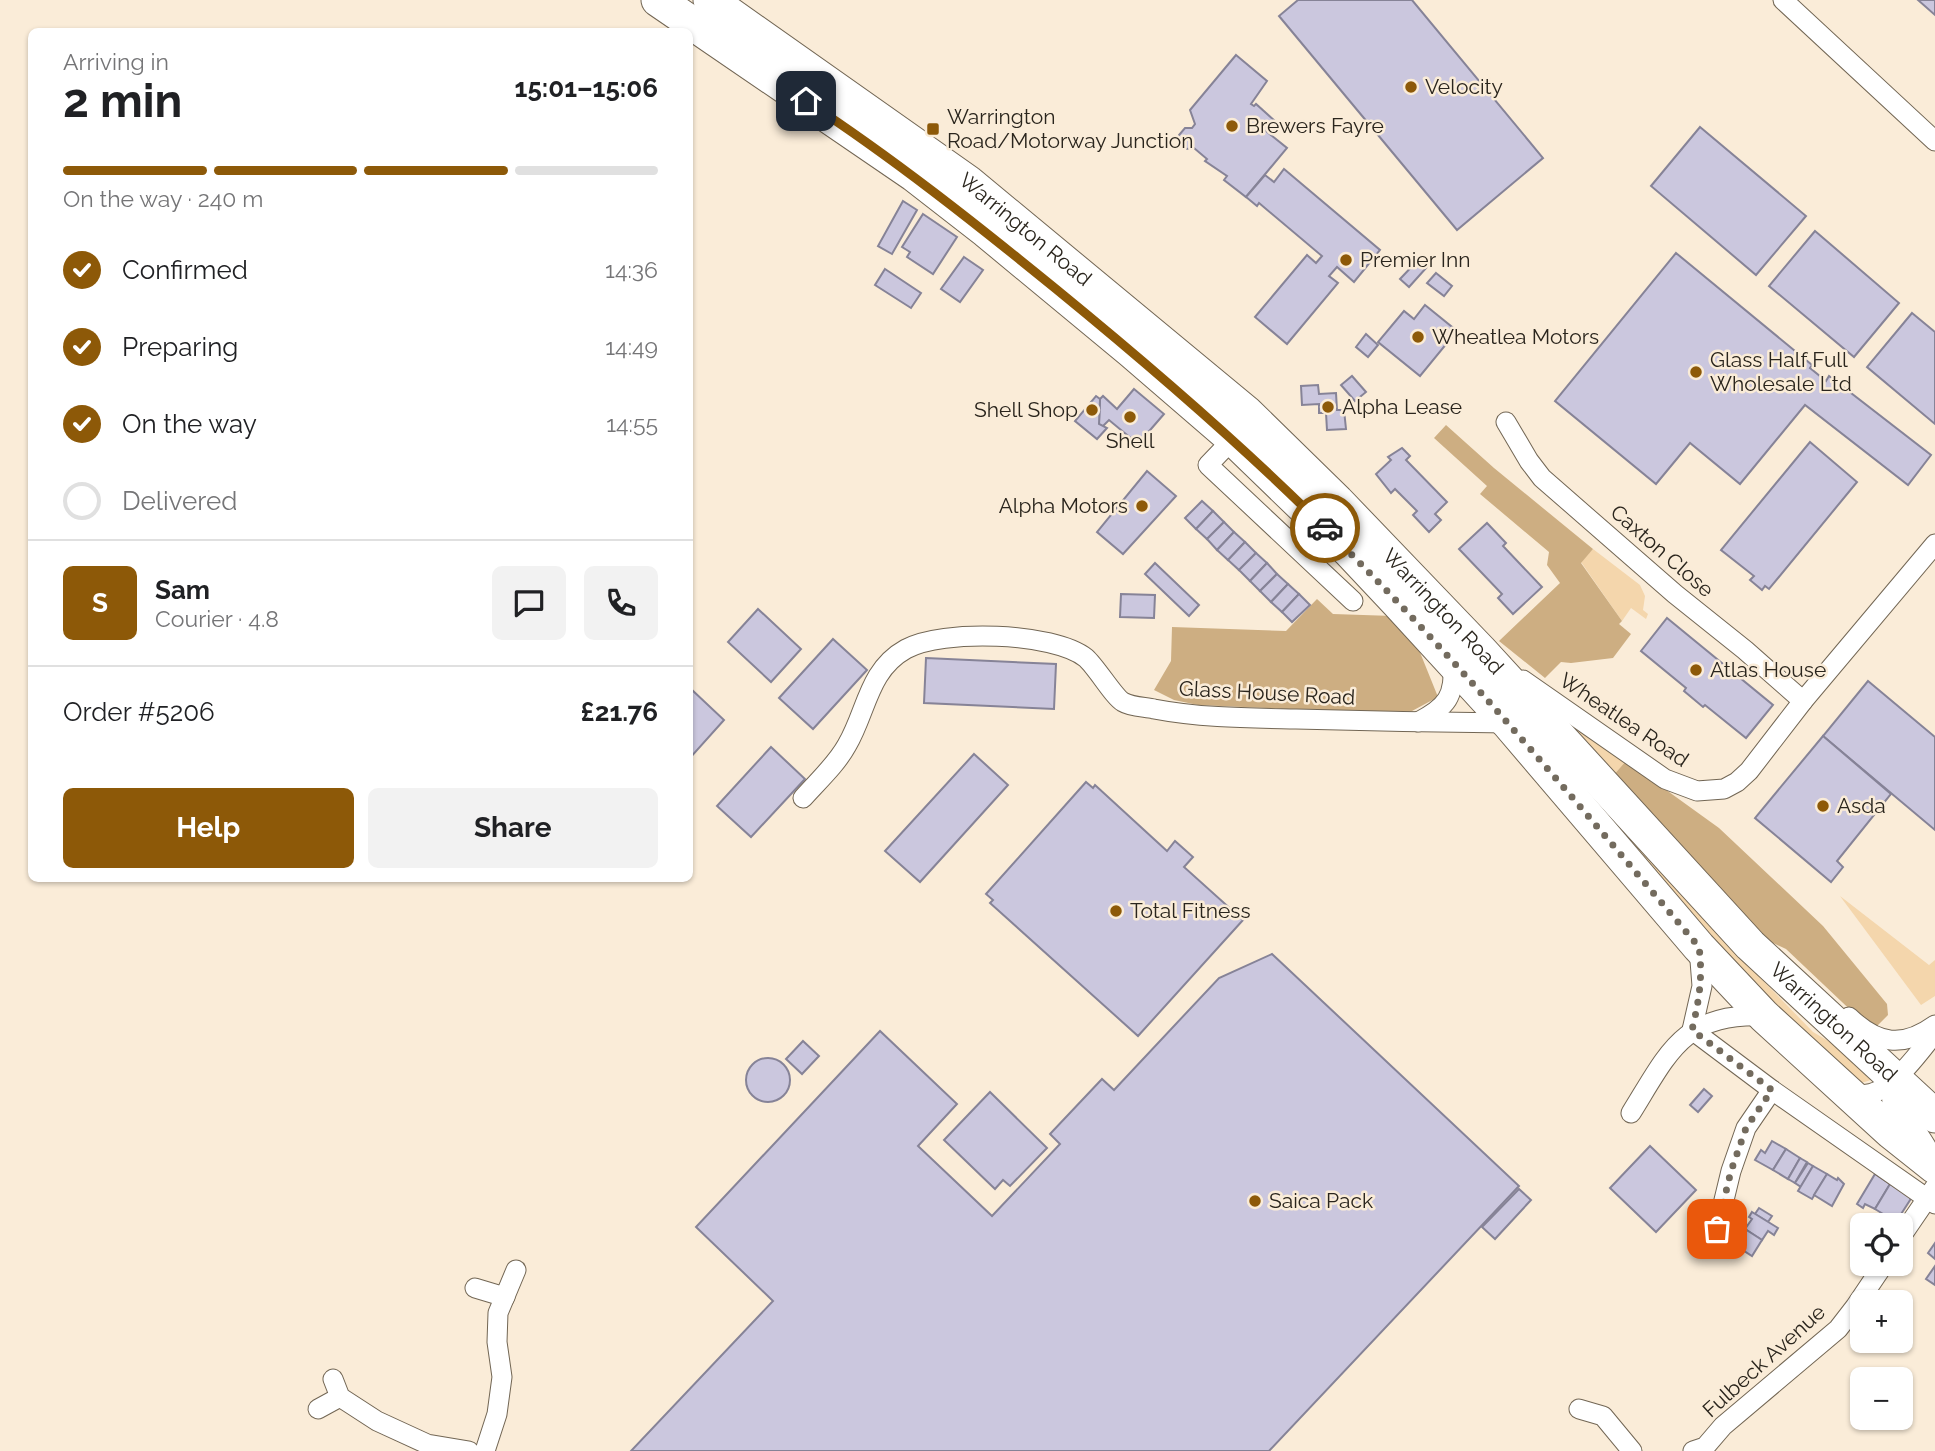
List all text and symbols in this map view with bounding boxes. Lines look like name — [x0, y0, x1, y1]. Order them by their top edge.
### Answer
text: Arriving in — [63, 48, 169, 75]
pin — [776, 71, 836, 131]
text: 15:01–15:06 — [515, 73, 658, 103]
text: 2 min — [63, 74, 182, 128]
place label: Velocity — [1425, 74, 1503, 99]
marker: Velocity — [1403, 79, 1419, 95]
icon: home — [787, 82, 825, 120]
place label: Warrington Road/Motorway Junction — [947, 104, 1193, 153]
place label: Brewers Fayre — [1246, 113, 1384, 138]
marker: Brewers Fayre — [1224, 118, 1240, 134]
marker: Warrington Road/Motorway Junction — [925, 121, 941, 137]
street label: Warrington Road — [954, 167, 1097, 291]
text: On the way · 240 m — [63, 185, 263, 212]
place label: Premier Inn — [1360, 247, 1471, 272]
icon: check — [63, 251, 101, 289]
marker: Premier Inn — [1338, 252, 1354, 268]
text: Confirmed — [122, 255, 248, 285]
text: 14:36 — [605, 256, 658, 283]
place label: Wheatlea Motors — [1432, 324, 1599, 349]
icon: check — [63, 328, 101, 366]
marker: Wheatlea Motors — [1410, 329, 1426, 345]
text: Preparing — [122, 332, 238, 362]
text: 14:49 — [605, 333, 658, 360]
place label: Glass Half Full Wholesale Ltd — [1710, 347, 1852, 396]
marker: Glass Half Full Wholesale Ltd — [1688, 364, 1704, 380]
place label: Alpha Lease — [1342, 394, 1462, 419]
place label: Shell Shop — [974, 397, 1078, 422]
marker: Alpha Lease — [1320, 399, 1336, 415]
marker: Shell Shop — [1084, 402, 1100, 418]
icon: check — [63, 405, 101, 443]
text: On the way — [122, 409, 257, 439]
marker: Shell — [1122, 409, 1138, 425]
text: 14:55 — [606, 410, 658, 437]
place label: Shell — [1106, 428, 1155, 453]
text: Delivered — [122, 486, 237, 516]
place label: Alpha Motors — [999, 493, 1128, 518]
courier — [1290, 493, 1360, 563]
marker: Alpha Motors — [1134, 498, 1150, 514]
street label: Caxton Close — [1606, 499, 1719, 602]
icon: car — [1306, 509, 1344, 547]
street label: Warrington Road — [1378, 543, 1509, 679]
button: chat — [492, 566, 566, 640]
button: phone — [584, 566, 658, 640]
text: Sam — [155, 575, 210, 605]
text: S — [92, 588, 108, 618]
text: Courier · 4.8 — [155, 605, 279, 632]
place label: Atlas House — [1710, 657, 1826, 682]
marker: Atlas House — [1688, 662, 1704, 678]
street label: Wheatlea Road — [1555, 667, 1694, 772]
street label: Glass House Road — [1178, 675, 1356, 710]
text: Order #5206 — [63, 697, 215, 727]
text: £21.76 — [581, 697, 658, 727]
button: Help — [63, 788, 354, 868]
button: Share — [368, 788, 658, 868]
place label: Asda — [1837, 793, 1886, 818]
marker: Asda — [1815, 798, 1831, 814]
place label: Total Fitness — [1130, 898, 1251, 923]
marker: Total Fitness — [1108, 903, 1124, 919]
street label: Warrington Road — [1765, 957, 1903, 1087]
place label: Saica Pack — [1269, 1188, 1373, 1213]
marker: Saica Pack — [1247, 1193, 1263, 1209]
pin — [1687, 1199, 1747, 1259]
icon: bag — [1698, 1210, 1736, 1248]
map controls — [1850, 1213, 1913, 1430]
button: locate — [1850, 1213, 1913, 1276]
button: + — [1850, 1290, 1913, 1353]
street label: Fulbeck Avenue — [1697, 1299, 1830, 1422]
button: − — [1850, 1367, 1913, 1430]

